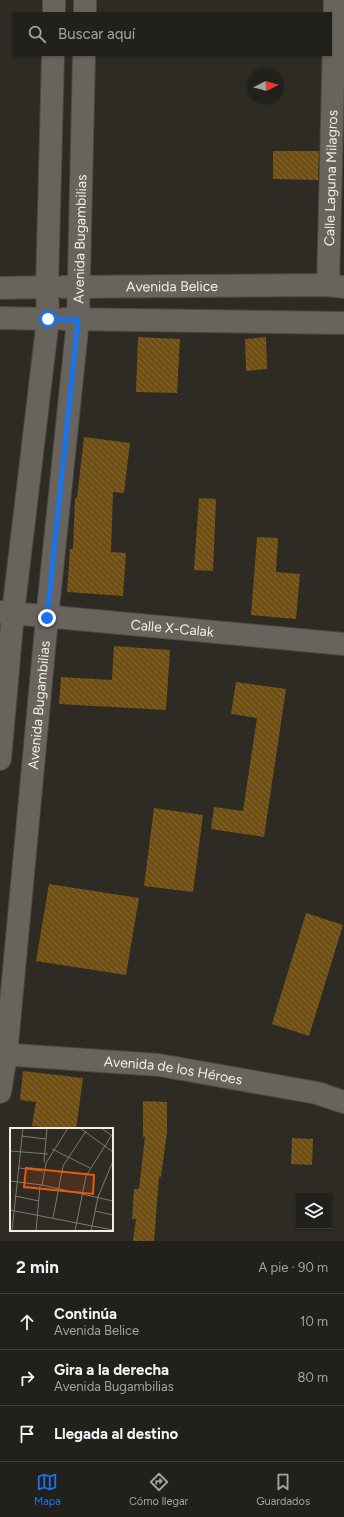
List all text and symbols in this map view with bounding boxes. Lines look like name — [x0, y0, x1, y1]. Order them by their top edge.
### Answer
search box — [12, 12, 332, 56]
icon: search — [26, 23, 48, 45]
text: Buscar aquí — [58, 25, 135, 43]
north arrow — [248, 68, 284, 104]
street label: Calle Laguna Milagros — [321, 110, 341, 246]
street label: Avenida Bugambilias — [70, 174, 90, 304]
street label: Avenida Belice — [126, 278, 218, 296]
route start — [39, 310, 57, 328]
route end — [38, 609, 56, 627]
street label: Calle X-Calak — [130, 616, 215, 641]
street label: Avenida Bugambilias — [25, 640, 54, 770]
street label: Avenida de los Héroes — [103, 1053, 244, 1089]
inset map — [10, 1128, 113, 1231]
map controls — [296, 1193, 332, 1229]
button: layers — [296, 1193, 332, 1229]
text: 2 min — [16, 1257, 59, 1277]
text: A pie · 90 m — [259, 1260, 328, 1275]
text: Continúa — [54, 1305, 117, 1323]
icon: ahead — [16, 1311, 38, 1333]
text: 10 m — [300, 1314, 328, 1329]
text: Avenida Belice — [54, 1323, 139, 1338]
text: Gira a la derecha — [54, 1361, 169, 1379]
icon: right — [16, 1367, 38, 1389]
text: 80 m — [297, 1370, 328, 1385]
text: Avenida Bugambilias — [54, 1379, 174, 1394]
icon: arrive — [16, 1423, 38, 1445]
text: Llegada al destino — [54, 1425, 178, 1443]
tab: Mapa — [34, 1471, 61, 1508]
tab: Cómo llegar — [129, 1471, 188, 1508]
tab: Guardados — [256, 1471, 310, 1508]

